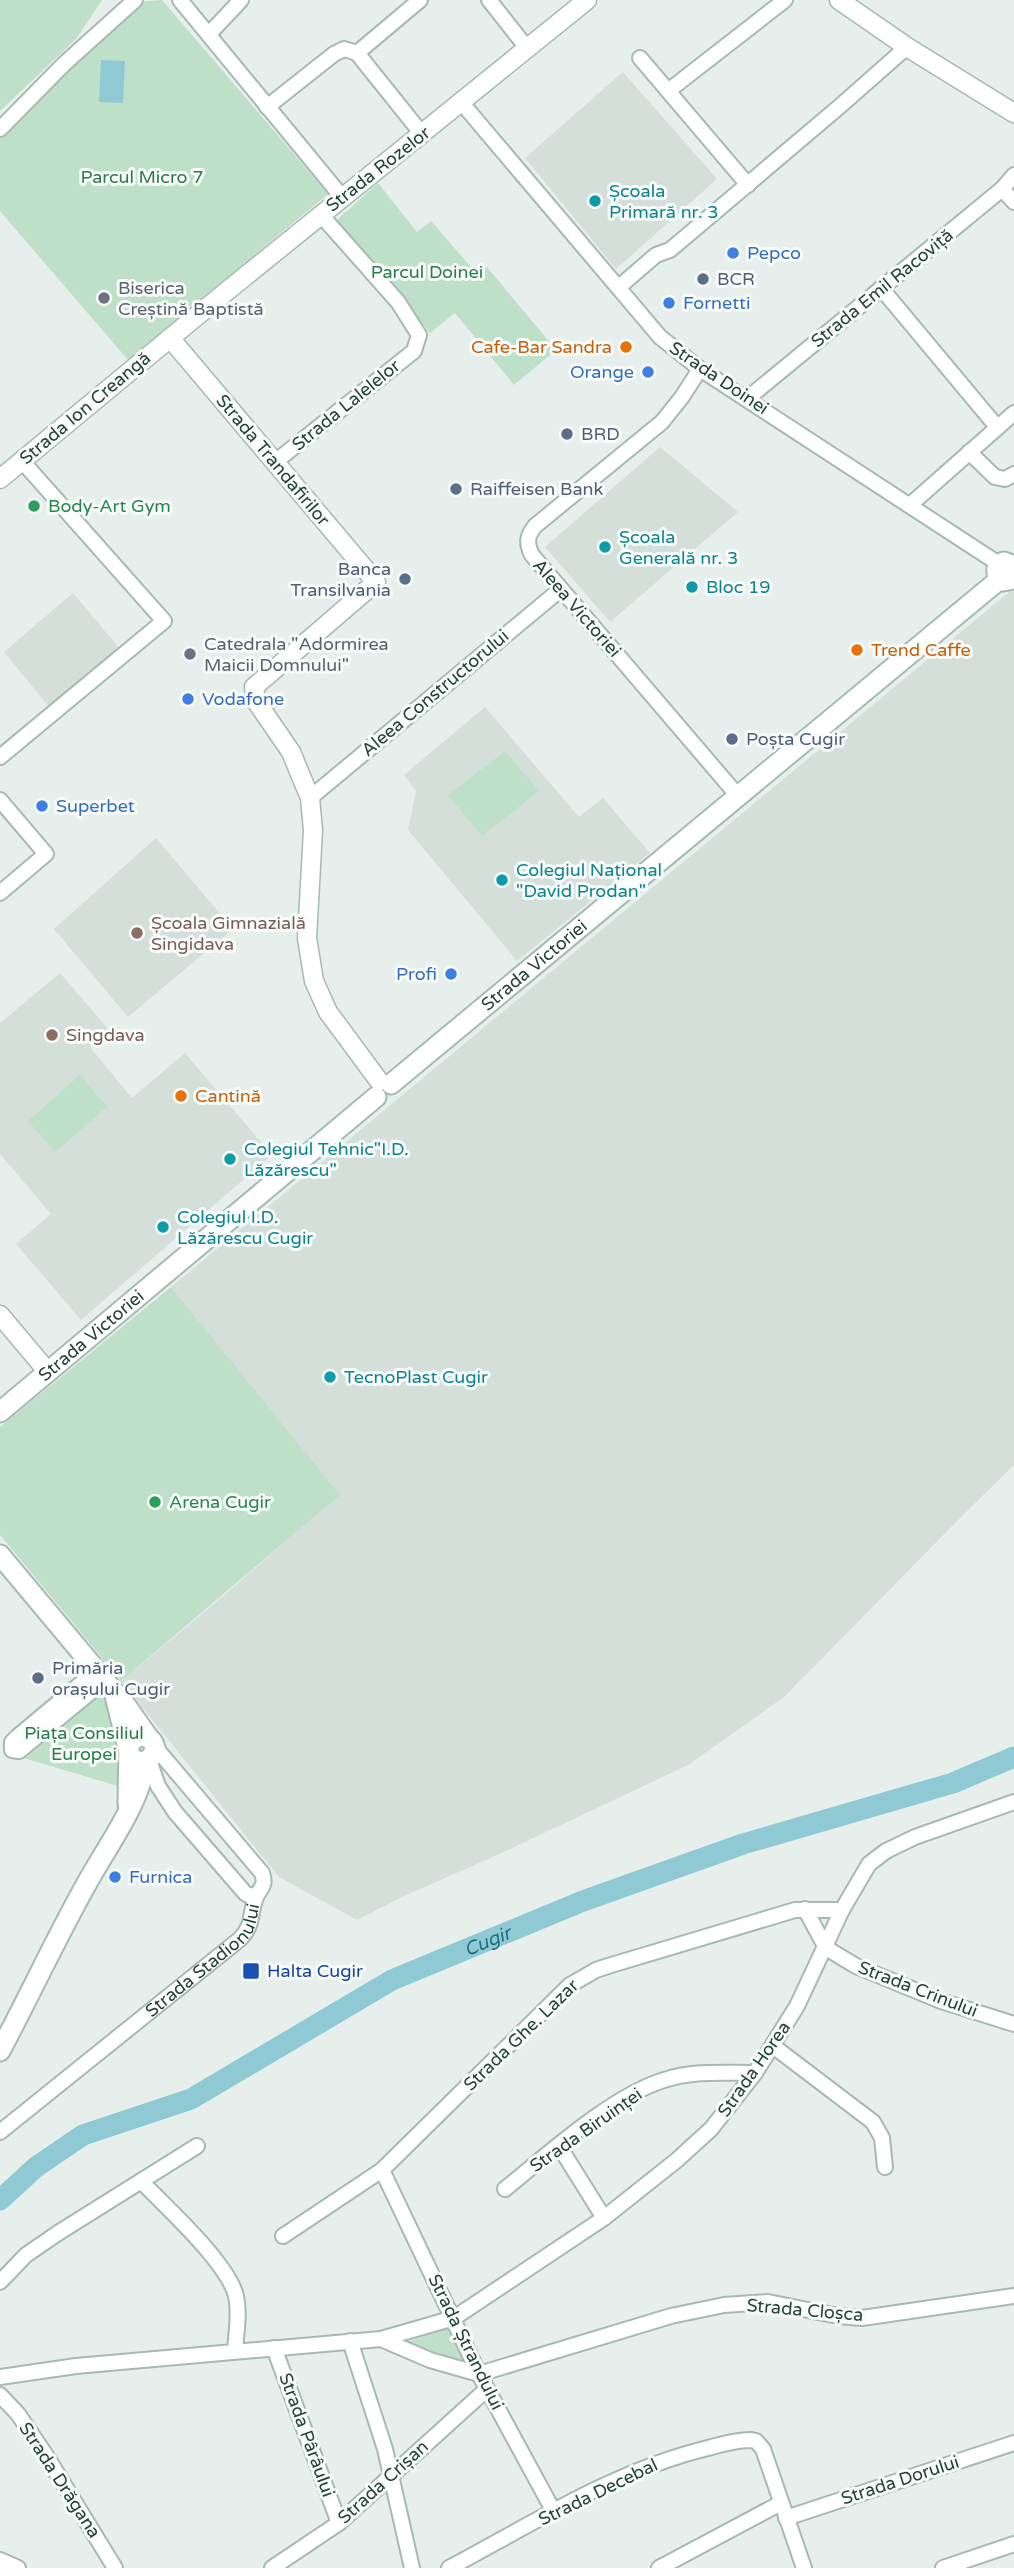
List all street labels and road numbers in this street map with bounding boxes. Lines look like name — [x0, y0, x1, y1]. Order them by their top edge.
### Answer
street label: Strada Rozelor — [322, 121, 434, 216]
street label: Strada Emil Racoviță — [806, 224, 958, 352]
street label: Strada Doinei — [665, 337, 773, 419]
street label: Strada Ion Creangă — [15, 347, 155, 469]
street label: Strada Lalelelor — [287, 355, 405, 455]
street label: Strada Trandafirilor — [212, 390, 335, 530]
street label: Aleea Victoriei — [528, 554, 626, 662]
street label: Aleea Constructorului — [357, 625, 513, 761]
street label: Strada Victoriei — [477, 915, 592, 1016]
street label: Strada Victoriei — [34, 1285, 148, 1386]
street label: Strada Stadionului — [141, 1901, 264, 2022]
street label: Strada Crinului — [855, 1956, 981, 2022]
street label: Strada Ghe. Lazar — [459, 1974, 583, 2095]
street label: Strada Horea — [713, 2017, 795, 2121]
street label: Strada Biruinței — [526, 2083, 646, 2177]
street label: Strada Ștrandului — [424, 2270, 508, 2414]
street label: Strada Cloșca — [746, 2294, 864, 2326]
street label: Strada Pârâului — [274, 2370, 340, 2500]
street label: Strada Drăgana — [14, 2418, 106, 2542]
street label: Strada Crișan — [333, 2436, 433, 2528]
street label: Strada Dorului — [838, 2451, 962, 2509]
street label: Strada Decebal — [535, 2454, 661, 2530]

